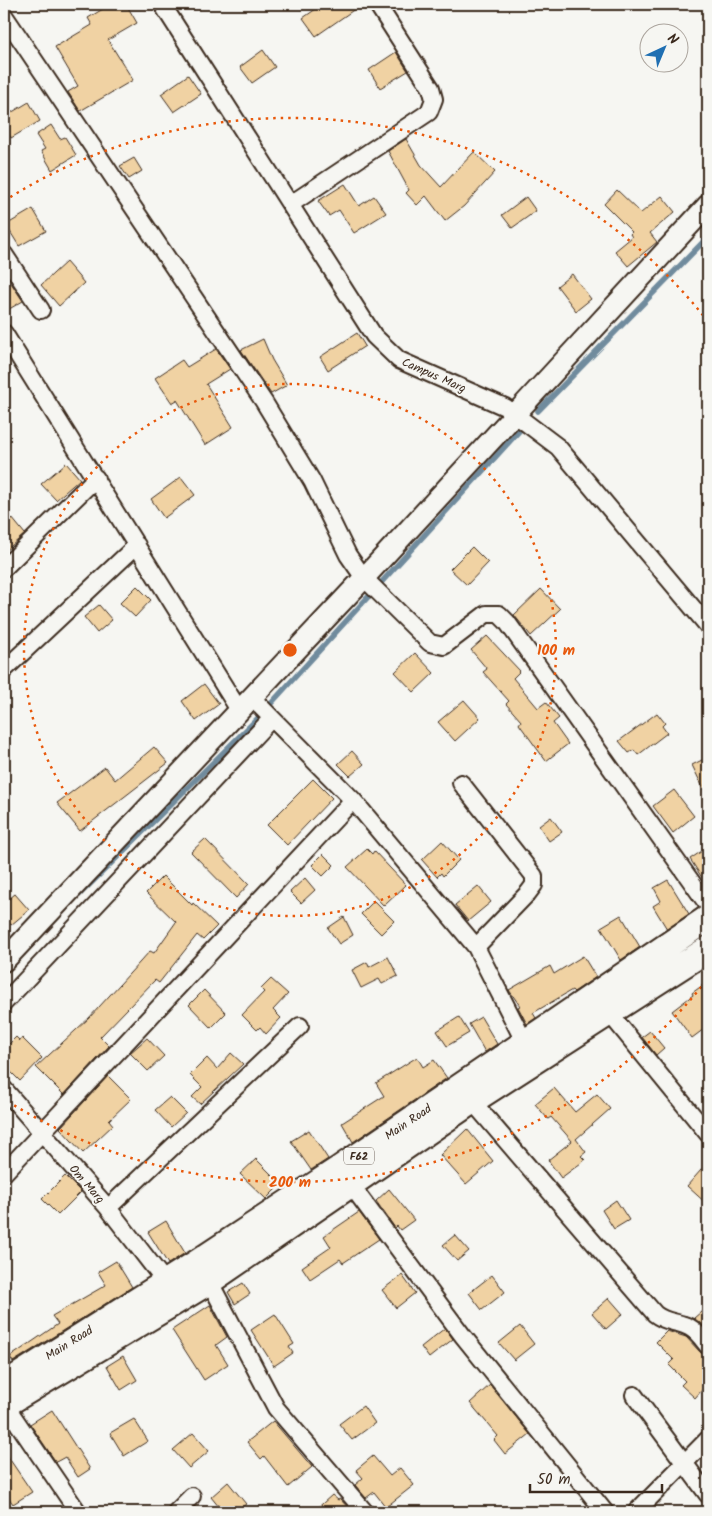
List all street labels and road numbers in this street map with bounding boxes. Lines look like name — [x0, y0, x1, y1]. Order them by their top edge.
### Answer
street label: Campus Marg — [399, 353, 469, 398]
street label: Main Road — [381, 1099, 436, 1145]
road number: F62 — [344, 1148, 374, 1164]
street label: Om Marg — [64, 1161, 109, 1208]
street label: Main Road — [42, 1321, 98, 1366]

